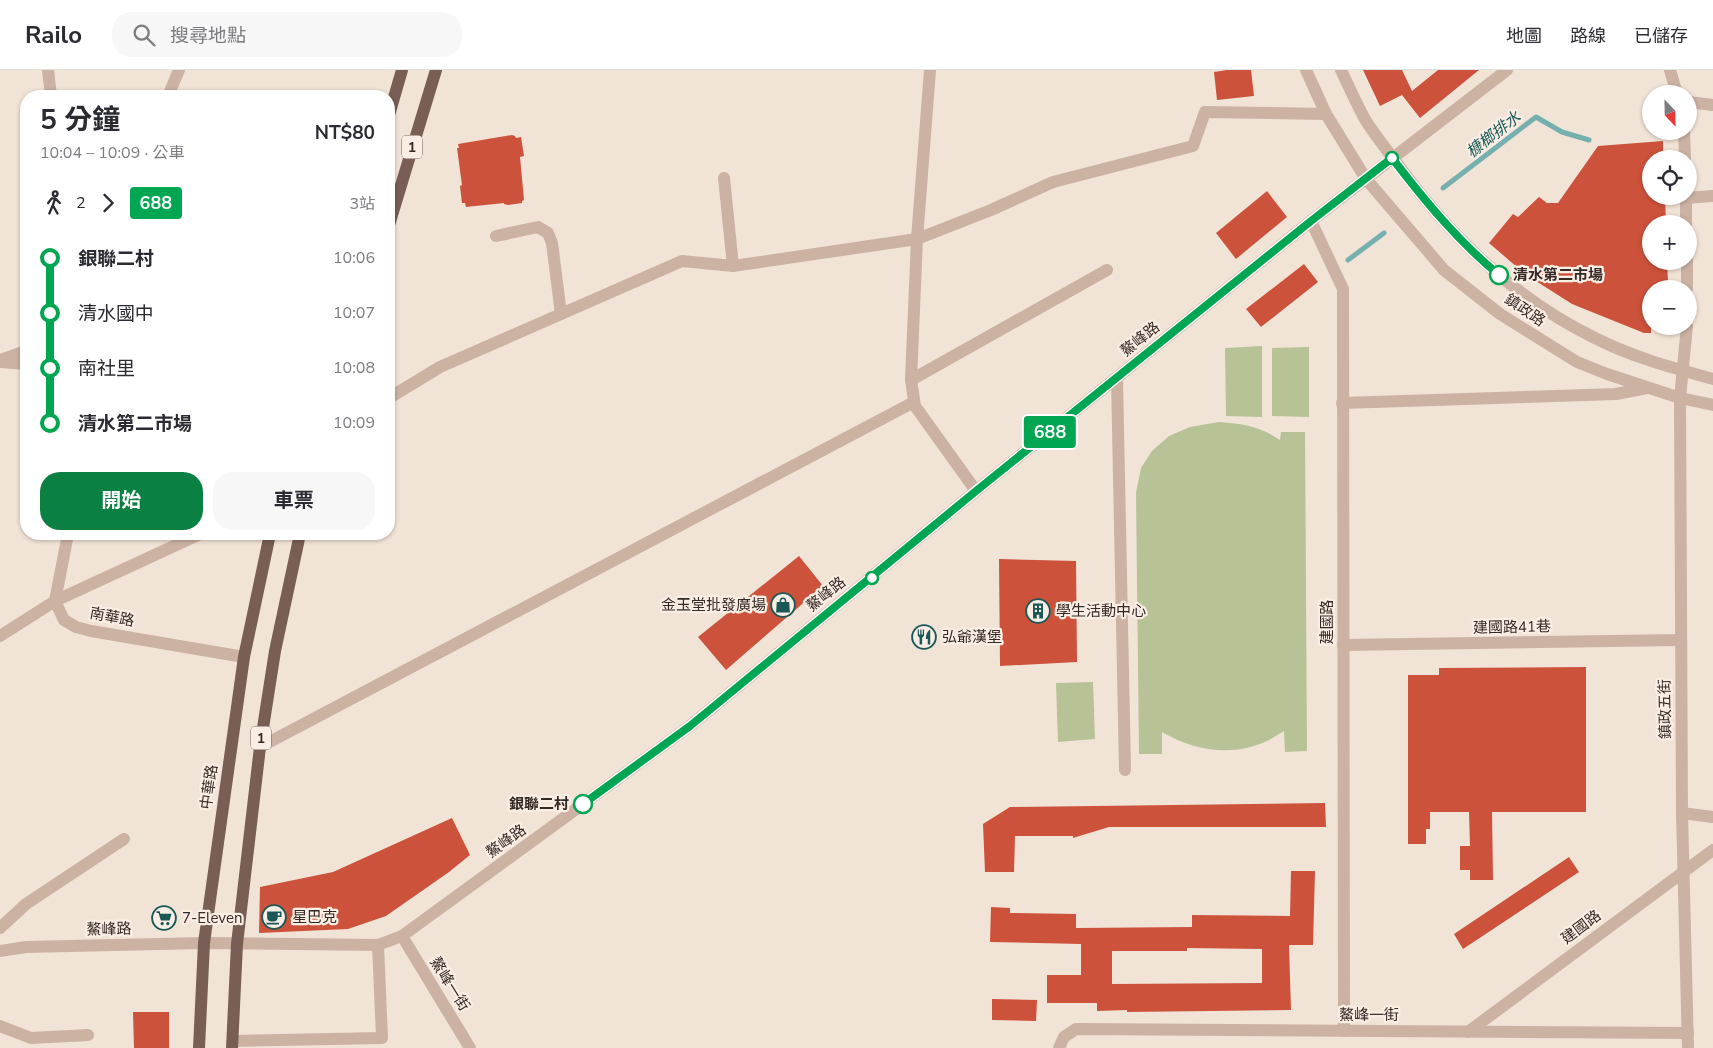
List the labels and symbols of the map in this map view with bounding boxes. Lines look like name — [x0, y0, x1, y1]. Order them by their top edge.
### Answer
north arrow — [1642, 85, 1698, 140]
water label: 槺榔排水 — [1462, 106, 1526, 163]
road number: 1 — [402, 136, 422, 158]
unlabelled marker — [1385, 151, 1399, 165]
marker: 清水第二市場 — [1489, 265, 1509, 285]
place label: 清水第二市場 — [1513, 265, 1603, 285]
street label: 鎮政路 — [1501, 289, 1549, 331]
street label: 鰲峰路 — [1116, 317, 1164, 361]
line badge: 688 — [1021, 416, 1079, 448]
unlabelled marker — [865, 571, 879, 585]
street label: 鰲峰路 — [802, 572, 850, 616]
shop icon: 金玉堂批發廣場 — [770, 592, 796, 618]
place label: 金玉堂批發廣場 — [661, 595, 766, 615]
building icon: 學生活動中心 — [1025, 598, 1051, 624]
street label: 建國路 — [1317, 599, 1337, 645]
place label: 學生活動中心 — [1056, 601, 1146, 621]
street label: 南華路 — [88, 603, 136, 631]
street label: 建國路41巷 — [1473, 616, 1551, 638]
restaurant icon: 弘爺漢堡 — [911, 624, 937, 650]
place label: 弘爺漢堡 — [942, 627, 1002, 647]
street label: 鎮政五街 — [1654, 679, 1676, 739]
road number: 1 — [251, 726, 271, 750]
street label: 中華路 — [196, 763, 222, 811]
place label: 銀聯二村 — [509, 794, 569, 814]
marker: 銀聯二村 — [573, 794, 593, 814]
street label: 鰲峰路 — [482, 820, 530, 862]
cafe icon: 星巴克 — [261, 904, 287, 930]
supermarket icon: 7-Eleven — [151, 905, 177, 931]
street label: 建國路 — [1557, 905, 1605, 949]
place label: 星巴克 — [292, 907, 337, 927]
place label: 7-Eleven — [182, 908, 242, 928]
street label: 鰲峰路 — [86, 919, 132, 939]
street label: 鰲峰一街 — [426, 953, 474, 1015]
street label: 鰲峰一街 — [1339, 1005, 1399, 1025]

